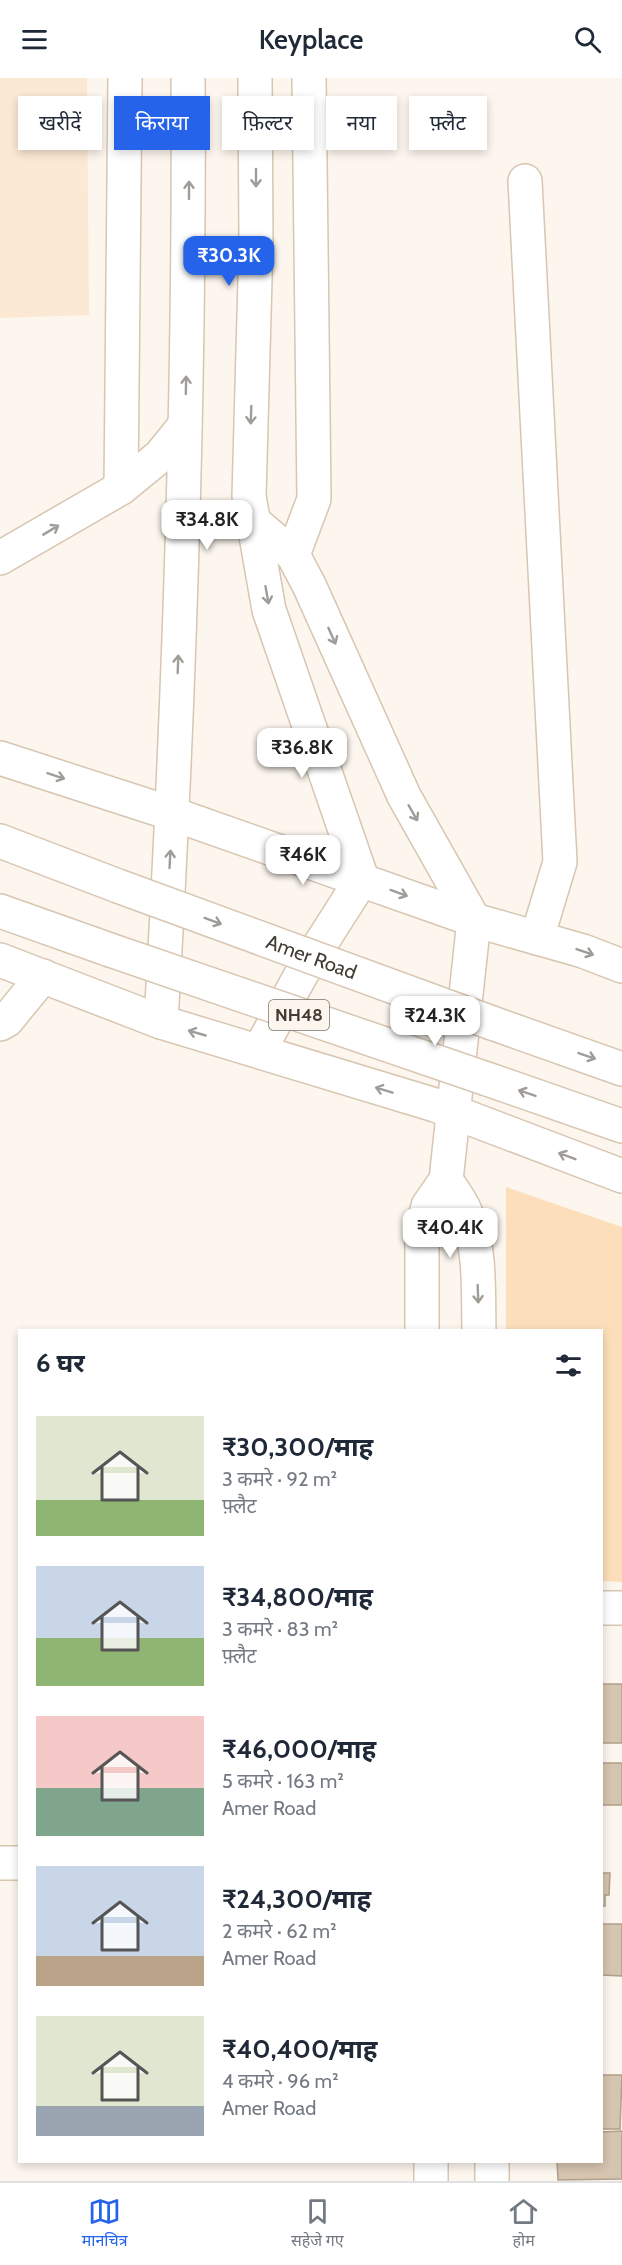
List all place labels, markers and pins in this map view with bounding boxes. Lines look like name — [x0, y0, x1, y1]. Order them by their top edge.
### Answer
pin: ₹30.3K — [180, 236, 278, 287]
pin: ₹34.8K — [158, 500, 256, 551]
pin: ₹36.8K — [253, 728, 351, 779]
pin: ₹46K — [267, 835, 339, 886]
pin: ₹24.3K — [386, 996, 484, 1047]
pin: ₹40.4K — [401, 1208, 499, 1259]

